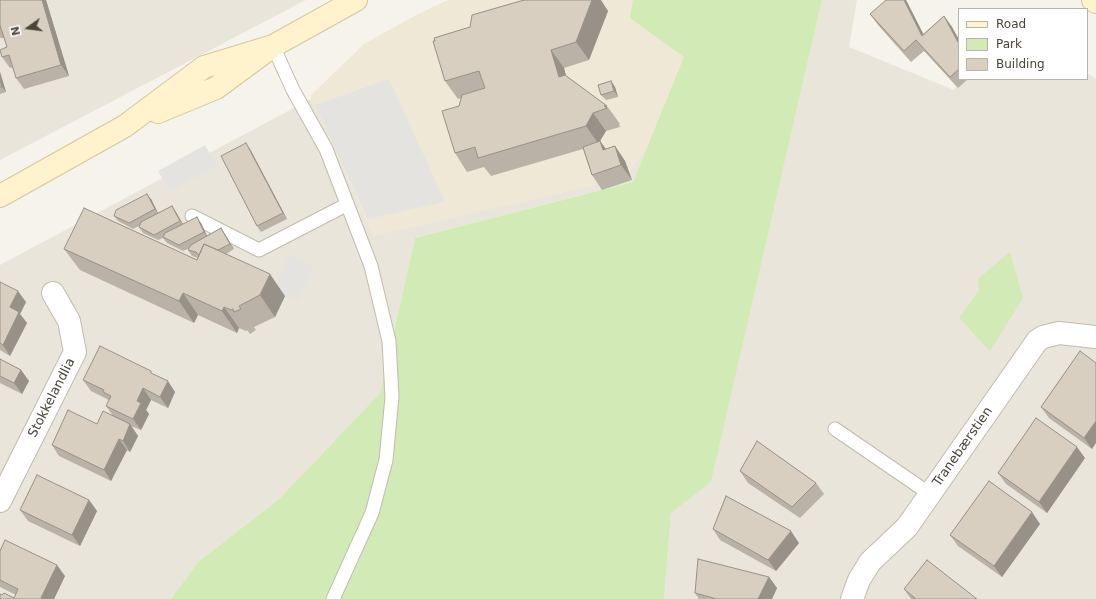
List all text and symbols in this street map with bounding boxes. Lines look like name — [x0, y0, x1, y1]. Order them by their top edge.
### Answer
north arrow — [8, 8, 48, 48]
legend — [958, 8, 1088, 80]
text: Road — [996, 17, 1026, 31]
text: N — [8, 25, 23, 37]
text: Park — [996, 37, 1022, 51]
text: Building — [996, 57, 1045, 71]
street label: Stokkelandlia — [25, 356, 79, 440]
street label: Tranebærstien — [930, 404, 996, 490]

